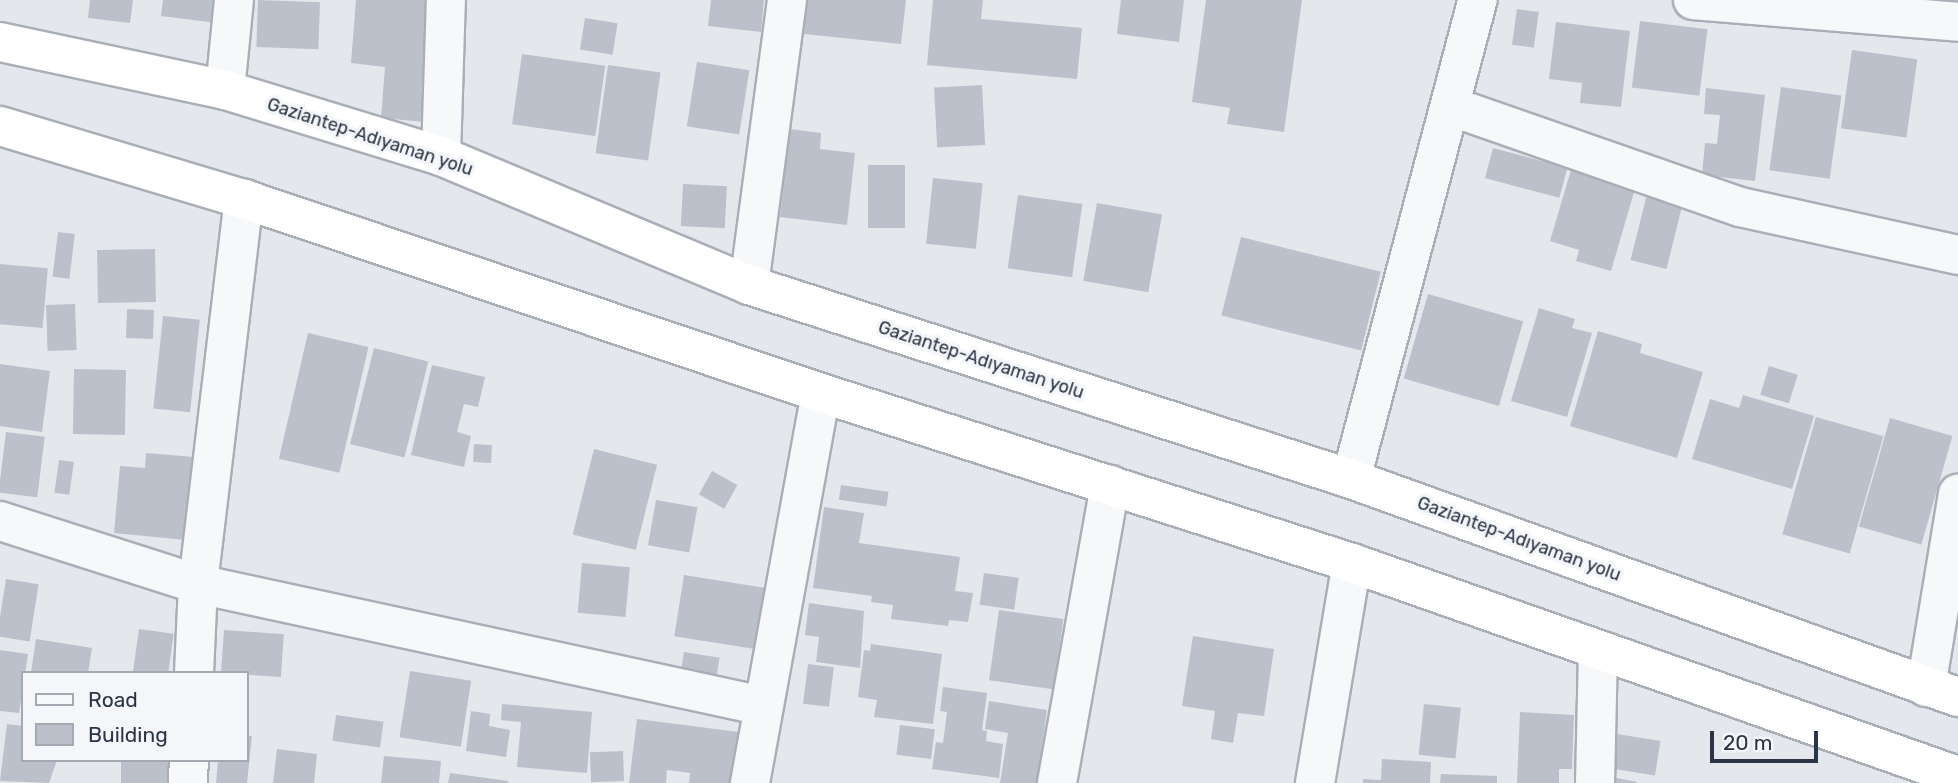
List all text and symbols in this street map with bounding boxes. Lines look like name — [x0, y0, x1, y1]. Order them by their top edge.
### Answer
street label: Gaziantep-Adıyaman yolu — [264, 93, 476, 181]
street label: Gaziantep-Adıyaman yolu — [875, 316, 1087, 404]
street label: Gaziantep-Adıyaman yolu — [1414, 492, 1624, 586]
legend — [21, 671, 248, 762]
text: Road — [88, 687, 138, 712]
scale bar — [1713, 716, 1822, 760]
text: Building — [88, 722, 168, 747]
text: 20 m — [1723, 730, 1772, 755]

